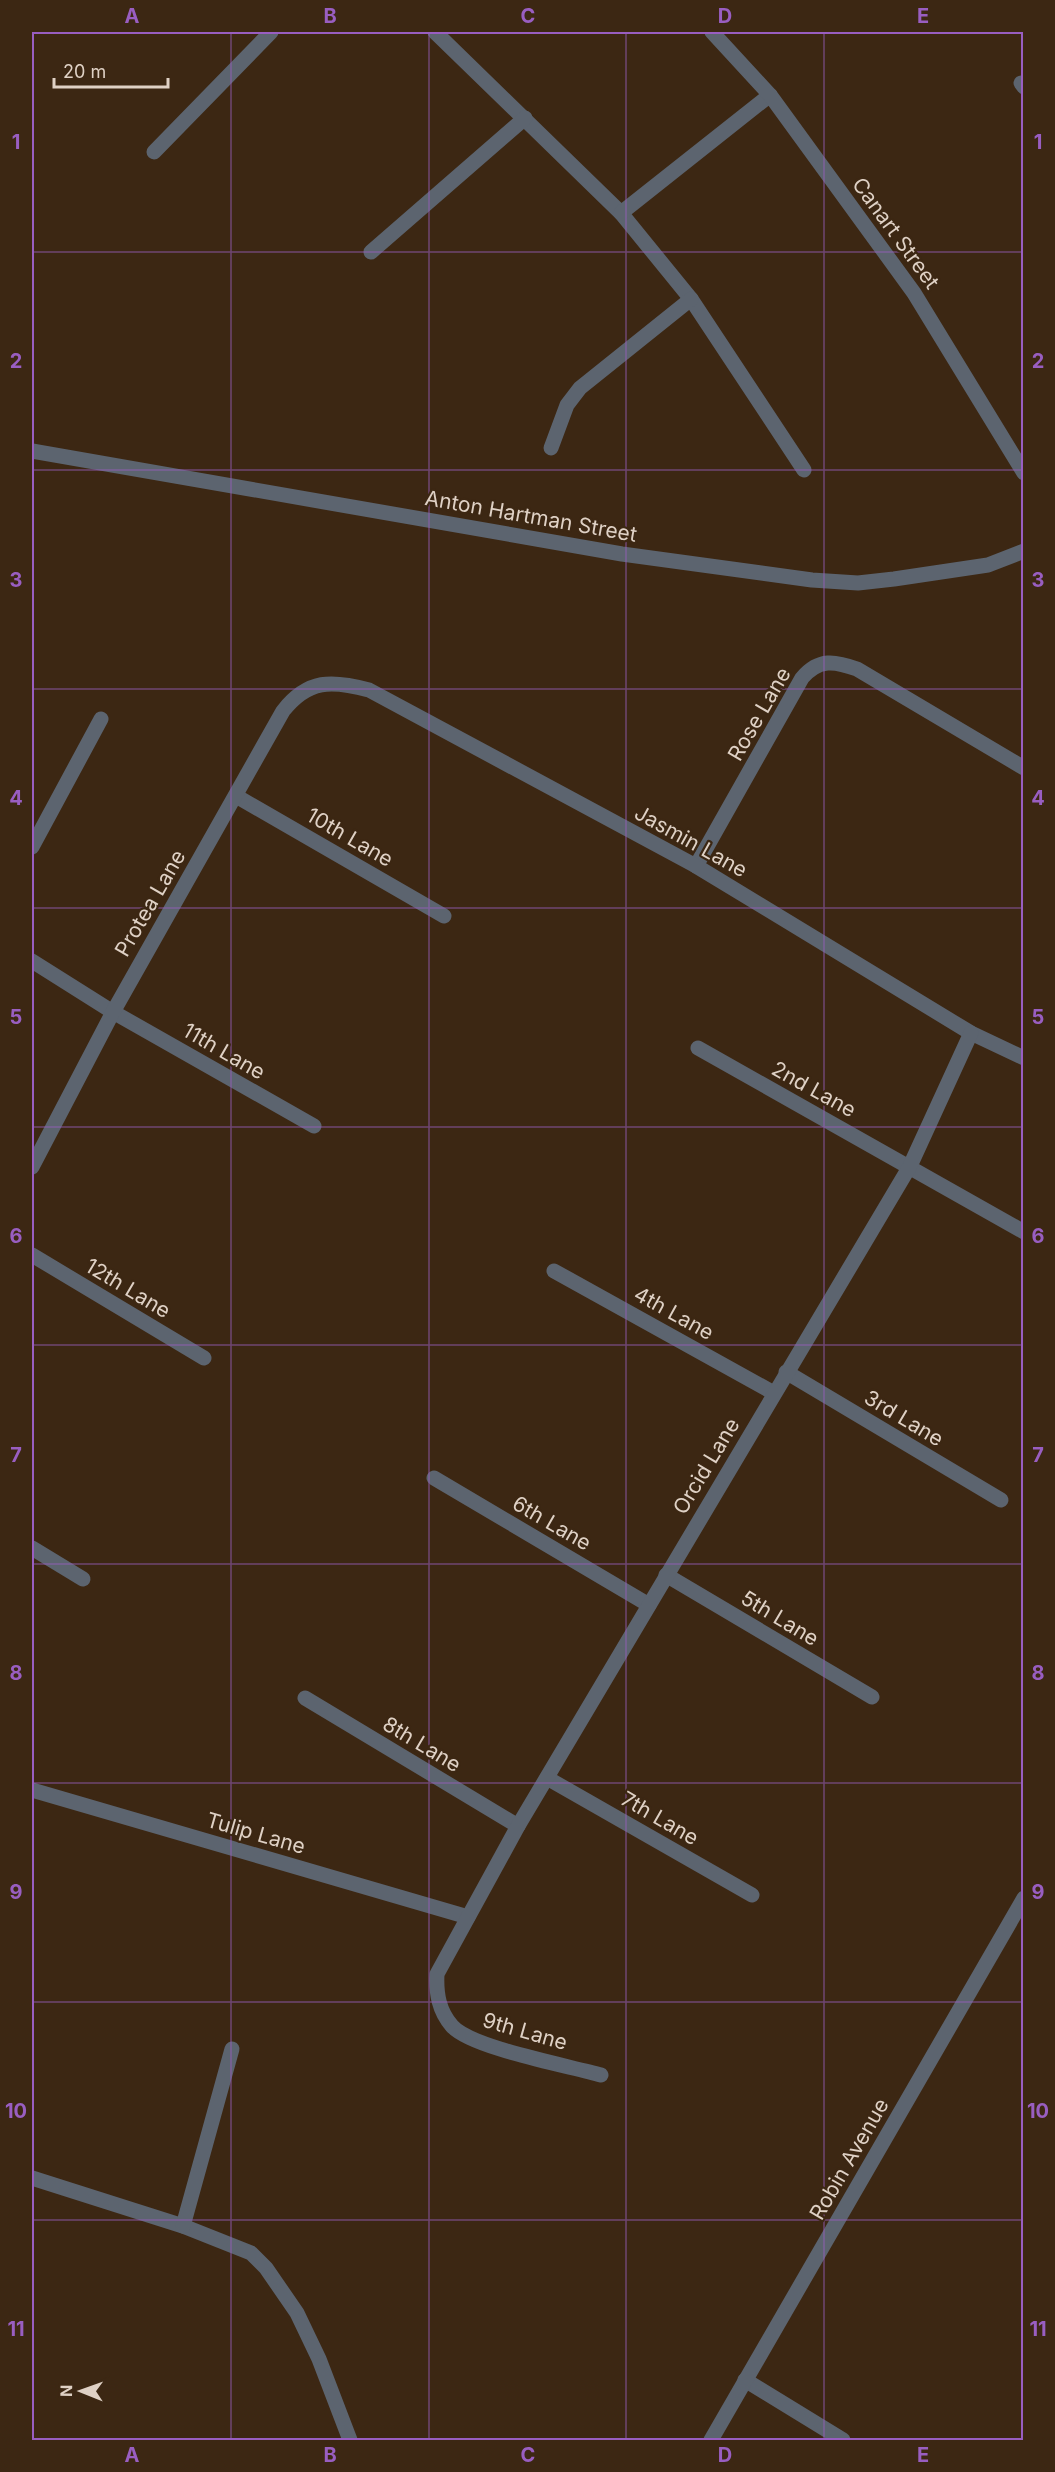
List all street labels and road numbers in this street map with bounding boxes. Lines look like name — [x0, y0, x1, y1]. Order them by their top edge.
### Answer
street label: Canart Street — [847, 172, 945, 294]
street label: Anton Hartman Street — [423, 485, 639, 547]
street label: Rose Lane — [722, 663, 796, 765]
street label: Jasmin Lane — [630, 800, 752, 882]
street label: 10th Lane — [302, 802, 398, 872]
street label: Protea Lane — [109, 845, 191, 961]
street label: 11th Lane — [178, 1017, 270, 1085]
street label: 2nd Lane — [768, 1056, 860, 1122]
street label: 12th Lane — [81, 1253, 175, 1323]
street label: 4th Lane — [630, 1281, 718, 1345]
street label: 3rd Lane — [860, 1385, 948, 1451]
street label: Orcid Lane — [668, 1413, 744, 1519]
street label: 6th Lane — [508, 1491, 596, 1555]
street label: 5th Lane — [737, 1585, 823, 1651]
street label: 8th Lane — [378, 1711, 466, 1777]
street label: 7th Lane — [617, 1786, 703, 1850]
street label: Tulip Lane — [204, 1807, 308, 1859]
street label: 9th Lane — [480, 2007, 570, 2055]
street label: Robin Avenue — [804, 2094, 894, 2224]

